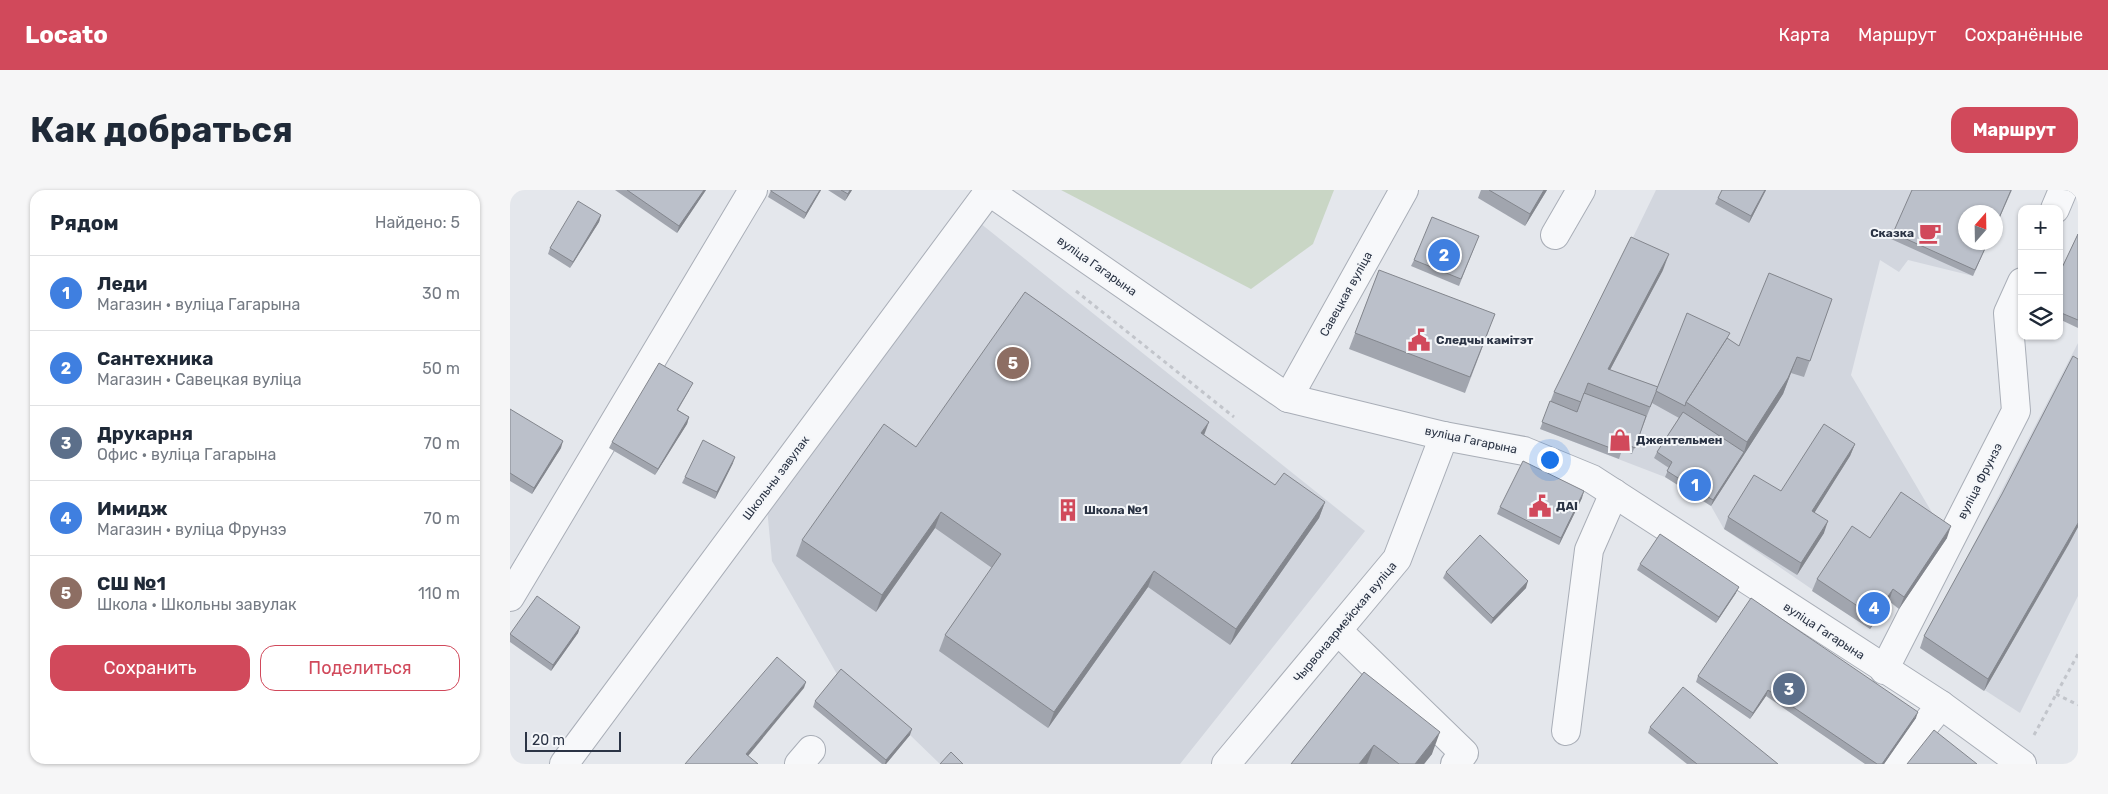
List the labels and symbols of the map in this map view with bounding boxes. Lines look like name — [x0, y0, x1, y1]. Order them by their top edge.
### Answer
north arrow — [1958, 205, 2003, 250]
cafe icon: Сказка — [1917, 220, 1943, 246]
place label: Сказка — [1870, 226, 1914, 240]
street label: вуліца Гагарына — [1054, 233, 1140, 299]
pin: 2 — [1428, 236, 1460, 274]
street label: Савецкая вуліца — [1317, 249, 1375, 339]
public building icon: Следчы камітэт — [1406, 327, 1432, 353]
place label: Следчы камітэт — [1436, 333, 1534, 347]
pin: 5 — [997, 344, 1029, 382]
street label: вуліца Гагарына — [1424, 423, 1518, 457]
shop icon: Джентельмен — [1607, 427, 1633, 453]
street label: Школьны завулак — [740, 433, 813, 523]
place label: Джентельмен — [1636, 433, 1722, 447]
street label: вуліца Фрунзэ — [1955, 440, 2005, 521]
your location — [1537, 447, 1563, 473]
pin: 1 — [1679, 466, 1711, 504]
public building icon: ДАІ — [1527, 493, 1553, 519]
building icon: Школа №1 — [1055, 497, 1081, 523]
place label: ДАІ — [1556, 499, 1578, 513]
place label: Школа №1 — [1084, 503, 1148, 517]
street label: Чырвонаармейская вуліца — [1290, 559, 1400, 685]
pin: 4 — [1858, 589, 1890, 627]
street label: вуліца Гагарына — [1781, 600, 1867, 662]
pin: 3 — [1773, 670, 1805, 708]
scale bar — [525, 729, 621, 752]

